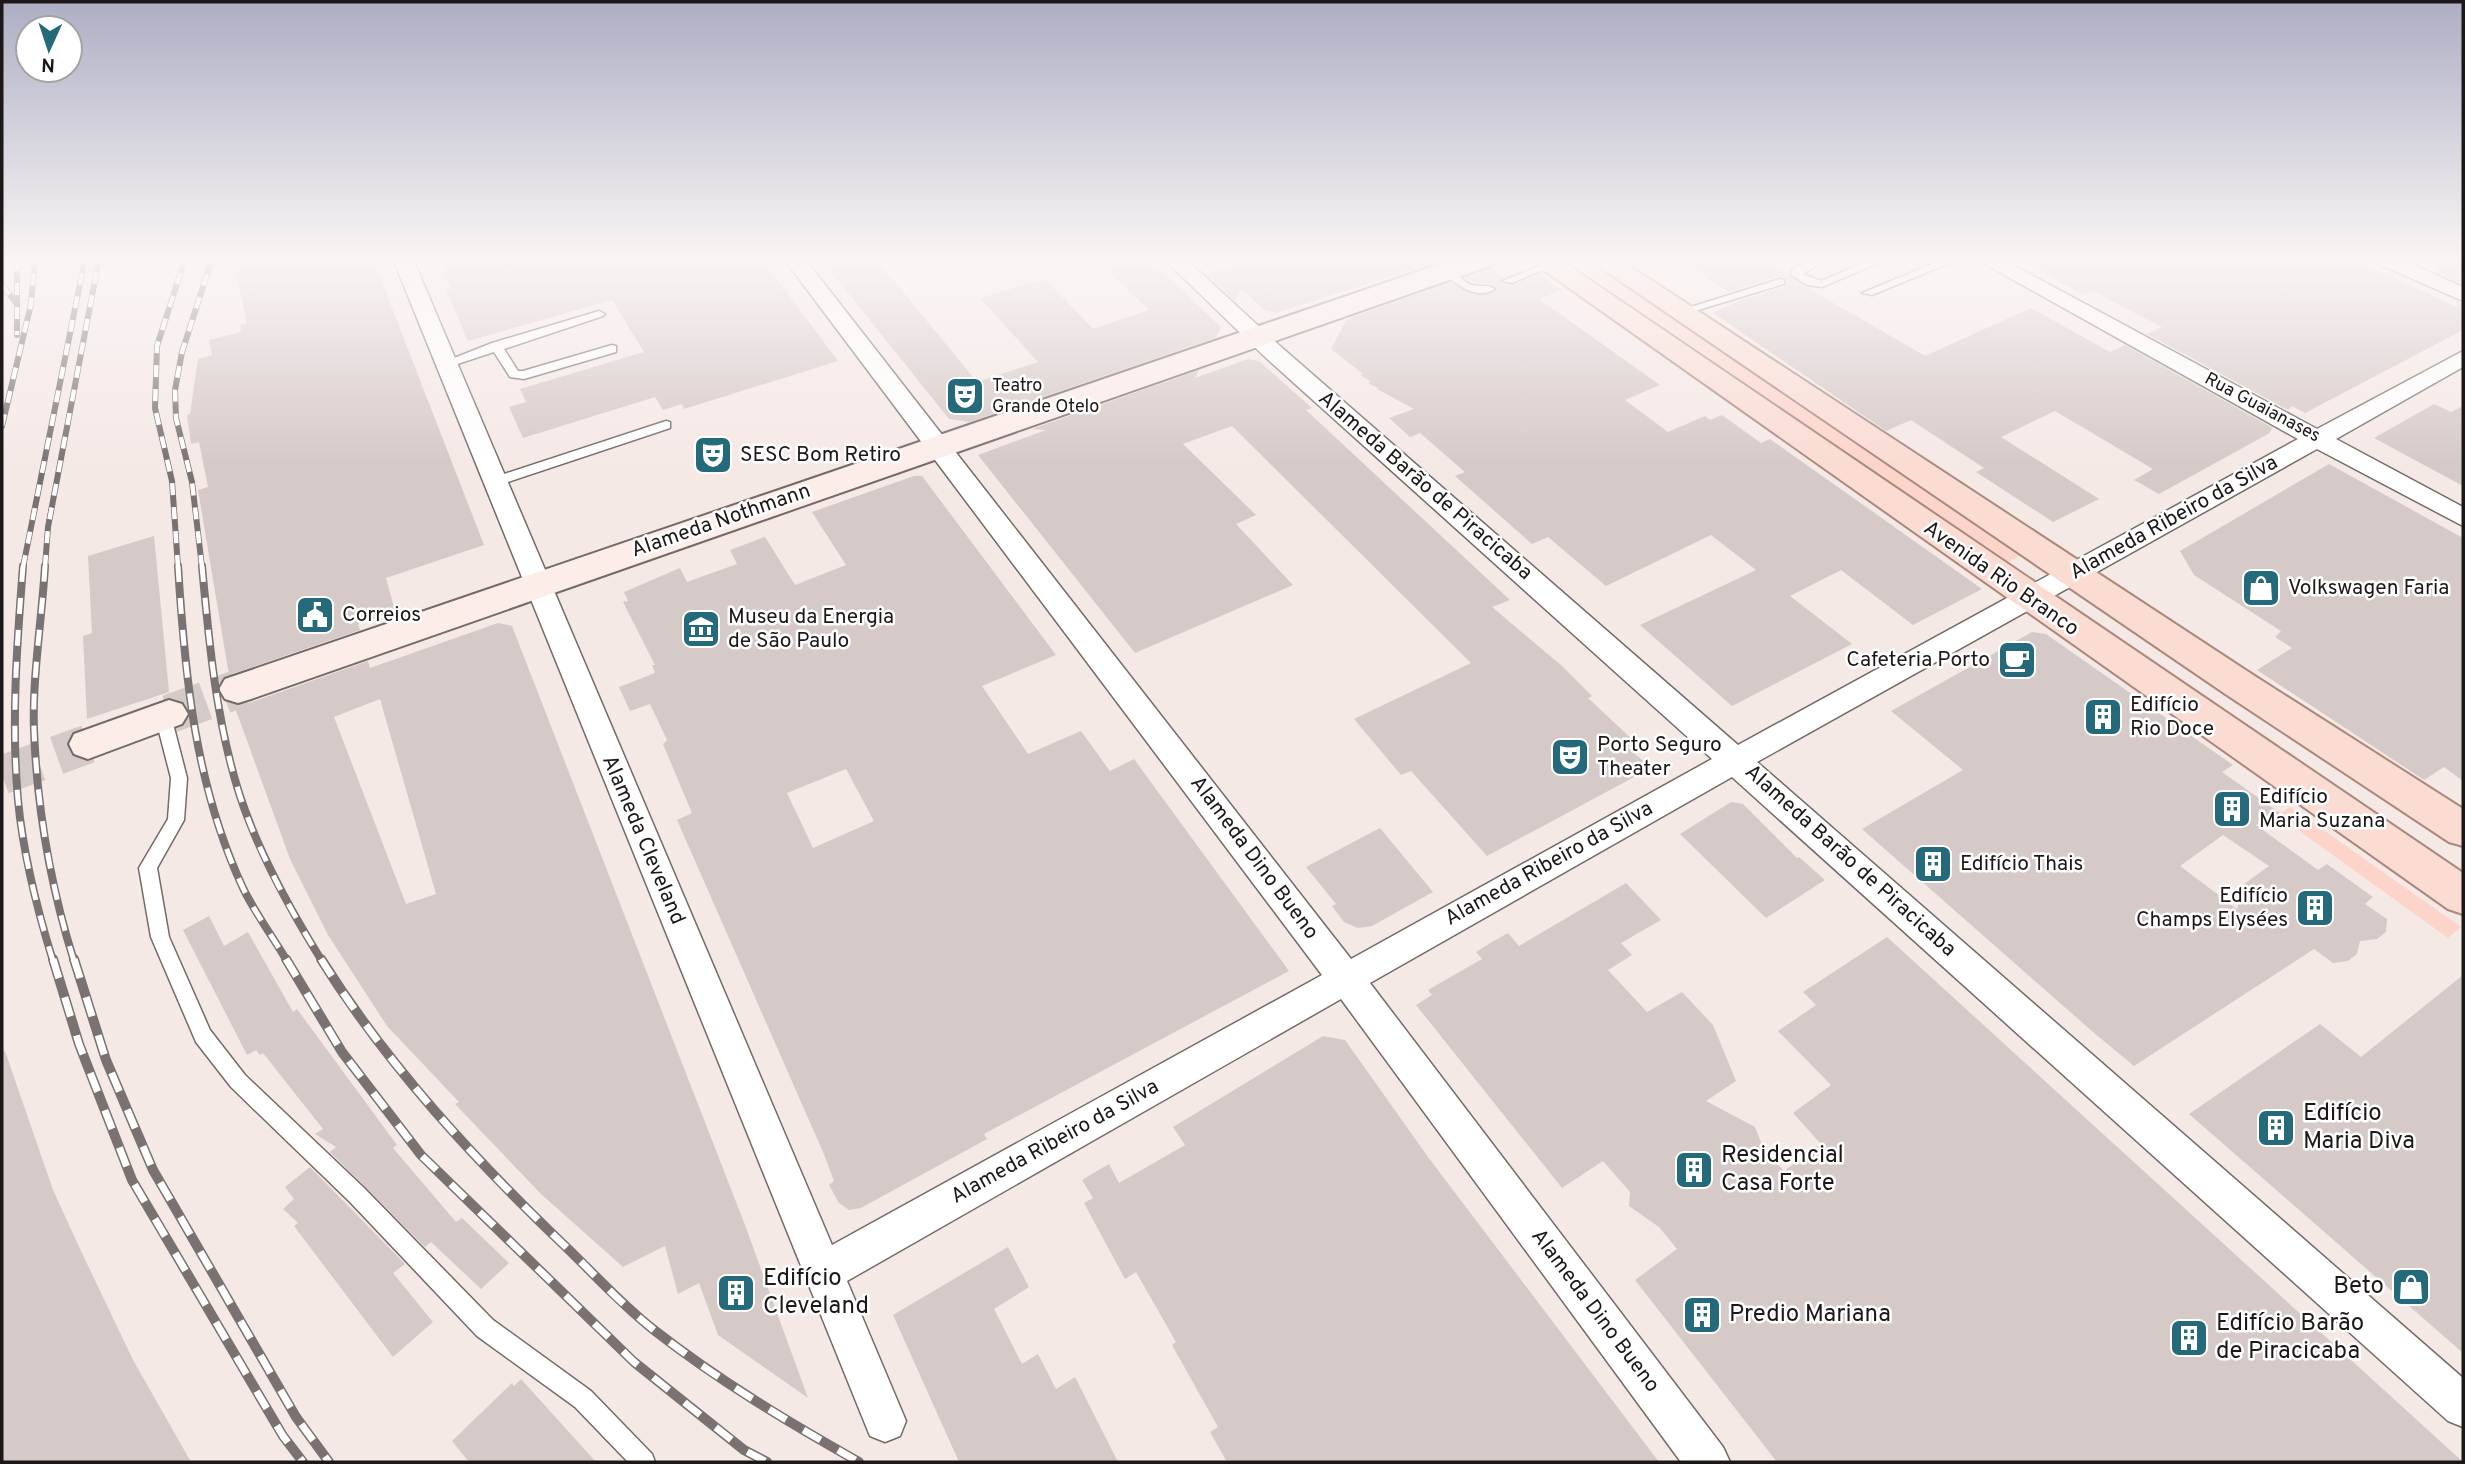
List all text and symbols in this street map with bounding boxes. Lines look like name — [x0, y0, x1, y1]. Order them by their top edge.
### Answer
north arrow — [14, 14, 84, 84]
text: N — [41, 52, 56, 76]
street label: Rua Guaianases — [2200, 368, 2324, 448]
theatre icon: Teatro Grande Otelo — [944, 375, 986, 417]
place label: Teatro Grande Otelo — [992, 375, 1099, 419]
street label: Alameda Barão de Piracicaba — [1312, 385, 1538, 587]
theatre icon: SESC Bom Retiro — [692, 434, 734, 476]
place label: SESC Bom Retiro — [740, 442, 901, 469]
street label: Alameda Ribeiro da Silva — [2065, 450, 2283, 586]
street label: Alameda Nothmann — [628, 478, 814, 564]
street label: Avenida Rio Branco — [1918, 515, 2084, 643]
shop icon: Volkswagen Faria — [2240, 567, 2282, 609]
place label: Volkswagen Faria — [2288, 575, 2449, 602]
public building icon: Correios — [294, 594, 336, 636]
place label: Correios — [342, 602, 421, 629]
place label: Museu da Energia de São Paulo — [728, 604, 894, 655]
museum icon: Museu da Energia de São Paulo — [680, 608, 722, 650]
cafe icon: Cafeteria Porto — [1996, 639, 2038, 681]
place label: Cafeteria Porto — [1846, 647, 1990, 674]
place label: Edifício Rio Doce — [2130, 692, 2214, 743]
building icon: Edifício Rio Doce — [2082, 696, 2124, 738]
place label: Porto Seguro Theater — [1597, 732, 1722, 783]
theatre icon: Porto Seguro Theater — [1549, 736, 1591, 778]
street label: Alameda Cleveland — [595, 751, 691, 929]
street label: Alameda Barão de Piracicaba — [1739, 759, 1961, 963]
street label: Alameda Dino Bueno — [1184, 771, 1324, 945]
place label: Edifício Maria Suzana — [2259, 784, 2385, 835]
building icon: Edifício Maria Suzana — [2211, 788, 2253, 830]
street label: Alameda Ribeiro da Silva — [1440, 796, 1658, 932]
building icon: Edifício Thais — [1912, 843, 1954, 885]
place label: Edifício Thais — [1960, 851, 2083, 878]
place label: Edifício Champs Elysées — [2136, 883, 2288, 934]
building icon: Edifício Champs Elysées — [2294, 887, 2336, 929]
street label: Alameda Ribeiro da Silva — [946, 1074, 1164, 1210]
place label: Edifício Maria Diva — [2303, 1099, 2415, 1157]
building icon: Edifício Maria Diva — [2255, 1107, 2297, 1149]
place label: Residencial Casa Forte — [1721, 1141, 1844, 1199]
building icon: Residencial Casa Forte — [1673, 1149, 1715, 1191]
street label: Alameda Dino Bueno — [1525, 1224, 1665, 1398]
place label: Edifício Cleveland — [763, 1264, 869, 1322]
shop icon: Beto — [2390, 1266, 2432, 1308]
building icon: Edifício Cleveland — [715, 1272, 757, 1314]
place label: Beto — [2333, 1272, 2384, 1302]
building icon: Predio Mariana — [1681, 1294, 1723, 1336]
place label: Predio Mariana — [1729, 1300, 1891, 1330]
place label: Edifício Barão de Piracicaba — [2216, 1309, 2364, 1367]
building icon: Edifício Barão de Piracicaba — [2168, 1317, 2210, 1359]

